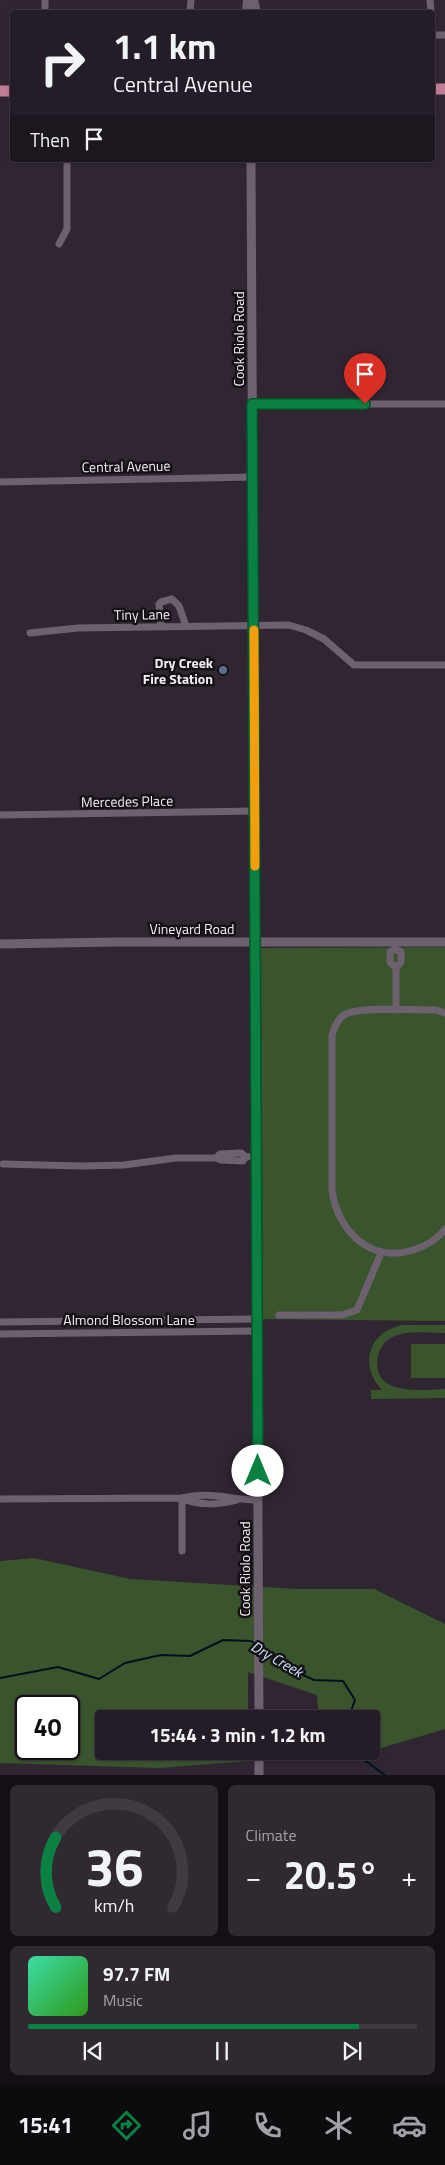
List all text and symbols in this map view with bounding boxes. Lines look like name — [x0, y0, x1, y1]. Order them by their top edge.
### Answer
text: 1.1 km — [113, 19, 216, 73]
icon: right — [30, 30, 95, 95]
text: Central Avenue — [113, 67, 253, 101]
text: Then — [30, 125, 70, 154]
icon: arrive — [80, 125, 108, 153]
street label: Cook Riolo Road — [228, 291, 249, 387]
pin — [344, 353, 386, 404]
icon: arrive — [351, 360, 379, 388]
street label: Central Avenue — [81, 455, 171, 477]
street label: Tiny Lane — [114, 603, 170, 625]
place label: Dry Creek Fire Station — [143, 652, 214, 689]
marker: Dry Creek Fire Station — [217, 664, 229, 676]
street label: Mercedes Place — [81, 790, 173, 812]
street label: Vineyard Road — [150, 918, 234, 939]
street label: Almond Blossom Lane — [63, 1309, 195, 1330]
position arrow — [231, 1444, 283, 1496]
street label: Cook Riolo Road — [234, 1521, 255, 1617]
water label: Dry Creek — [247, 1635, 309, 1684]
speed limit sign: 40 — [15, 1695, 80, 1760]
text: 15:44 · 3 min · 1.2 km — [149, 1720, 326, 1749]
text: Climate — [246, 1823, 297, 1847]
text: 36 — [85, 1827, 143, 1906]
text: 20.5° — [284, 1846, 379, 1904]
text: − — [246, 1855, 261, 1898]
text: + — [401, 1855, 417, 1898]
text: km/h — [94, 1892, 134, 1919]
text: 97.7 FM — [103, 1959, 170, 1988]
text: Music — [103, 1988, 143, 2012]
icon: previous — [79, 2037, 107, 2065]
icon: pause — [208, 2037, 236, 2065]
icon: next — [338, 2037, 366, 2065]
text: 15:41 — [18, 2108, 73, 2142]
icon: directions — [109, 2108, 144, 2143]
icon: music — [180, 2108, 215, 2143]
icon: phone — [250, 2108, 285, 2143]
icon: climate — [321, 2108, 356, 2143]
icon: car — [392, 2108, 427, 2143]

